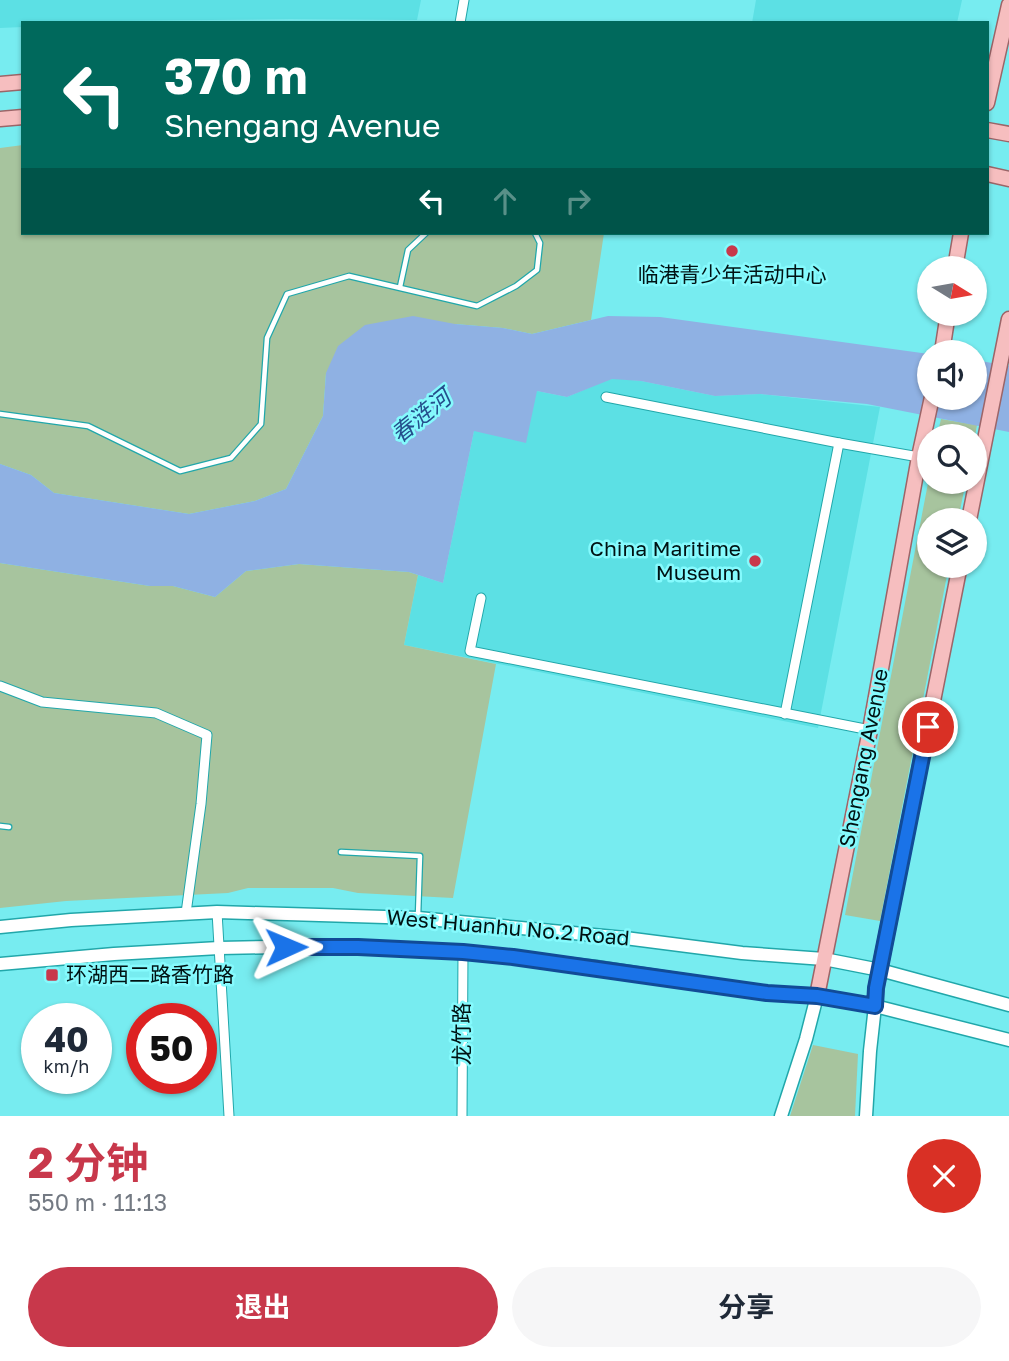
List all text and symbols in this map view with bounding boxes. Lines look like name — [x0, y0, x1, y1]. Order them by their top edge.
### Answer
text: 370 m — [164, 46, 308, 105]
icon: left — [49, 49, 140, 140]
text: Shengang Avenue — [164, 106, 440, 144]
icon: left — [413, 182, 451, 220]
icon: ahead — [486, 182, 524, 220]
icon: right — [559, 182, 597, 220]
marker: 临港青少年活动中心 — [724, 243, 740, 259]
north arrow — [917, 256, 987, 326]
map controls — [917, 256, 987, 578]
place label: 临港青少年活动中心 — [638, 261, 827, 287]
button: sound — [917, 340, 987, 410]
water label: 春涟河 — [385, 380, 459, 448]
button: search — [917, 424, 987, 494]
button: layers — [917, 508, 987, 578]
place label: China Maritime Museum — [590, 535, 741, 585]
marker: China Maritime Museum — [747, 553, 763, 569]
street label: Shengang Avenue — [833, 666, 893, 849]
pin — [898, 697, 958, 757]
icon: arrive — [909, 708, 947, 746]
street label: West Huanhu No.2 Road — [385, 903, 631, 951]
position arrow — [249, 910, 323, 984]
place label: 环湖西二路香竹路 — [66, 961, 234, 987]
marker: 环湖西二路香竹路 — [44, 967, 60, 983]
speed limit sign: 50 — [126, 1003, 217, 1094]
street label: 龙竹路 — [448, 1003, 474, 1066]
text: 40 — [44, 1018, 89, 1060]
text: km/h — [44, 1055, 89, 1077]
text: 2 分钟 — [28, 1137, 148, 1187]
button: close — [907, 1139, 981, 1213]
text: 550 m · 11:13 — [28, 1188, 167, 1216]
button: 退出 — [28, 1267, 498, 1347]
button: 分享 — [512, 1267, 981, 1347]

